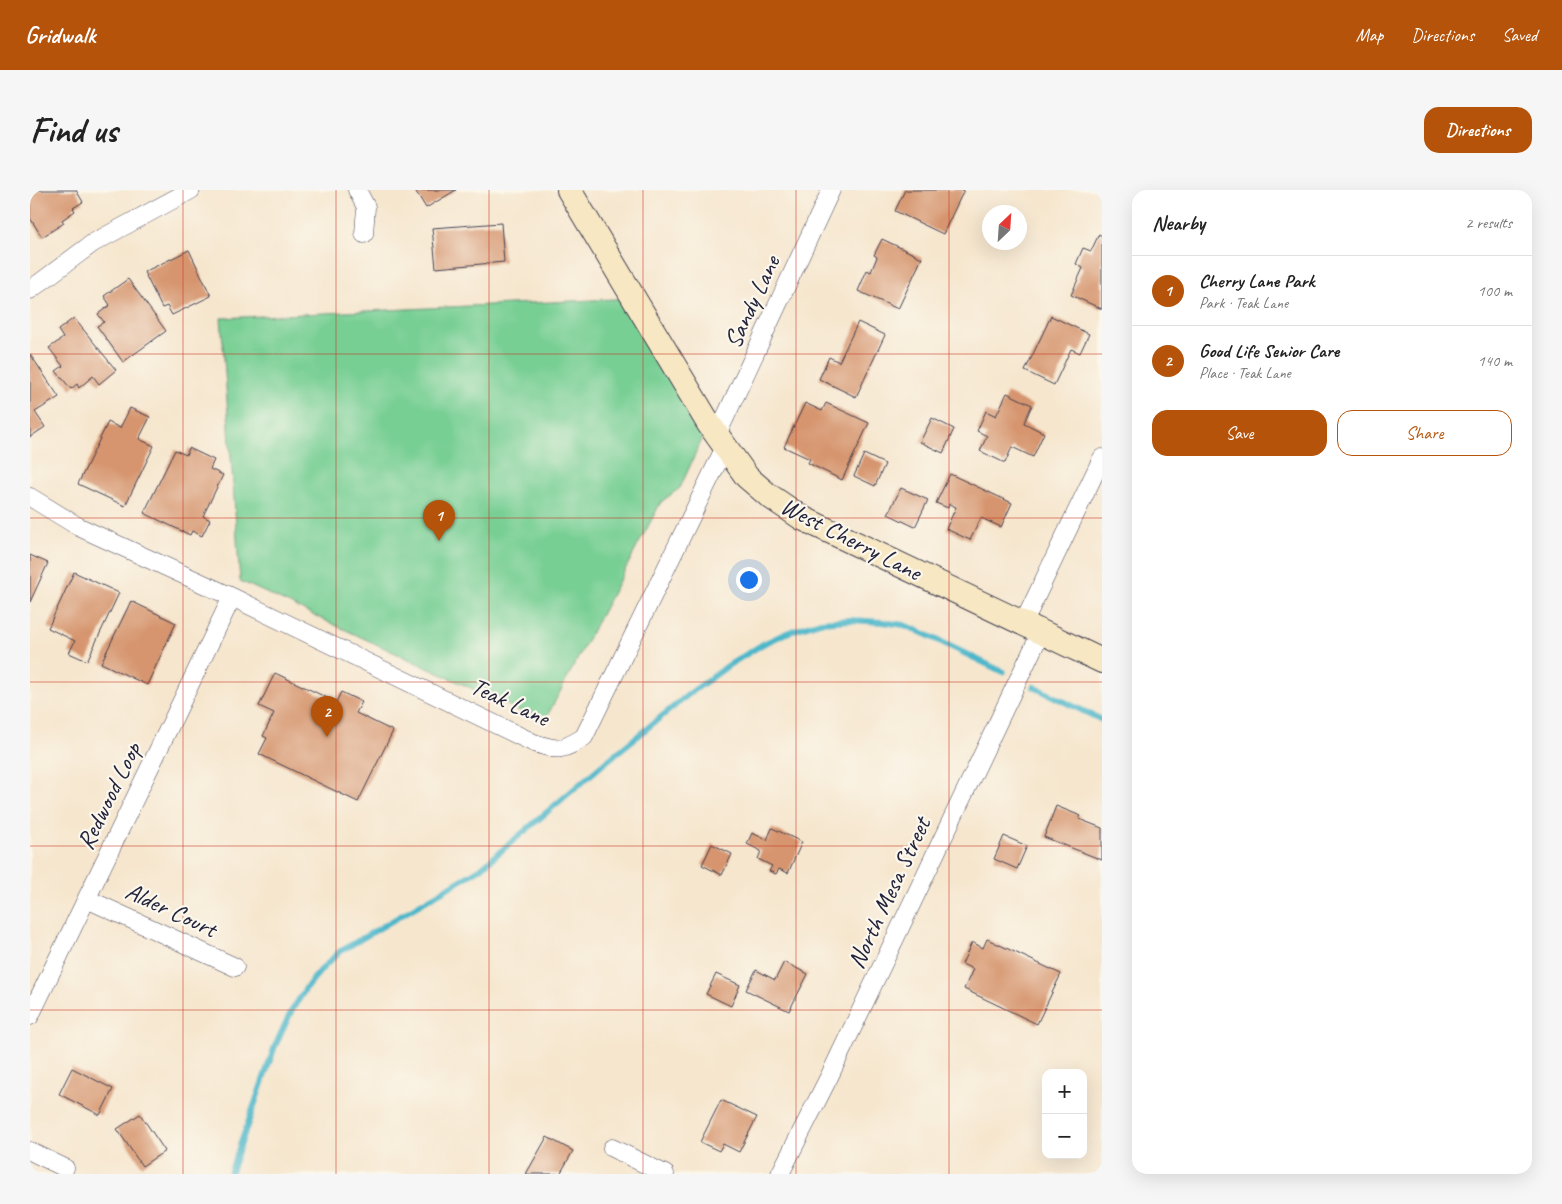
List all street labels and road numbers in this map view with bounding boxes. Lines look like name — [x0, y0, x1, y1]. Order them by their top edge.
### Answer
street label: Sandy Lane — [717, 249, 788, 353]
street label: West Cherry Lane — [775, 490, 928, 589]
street label: Teak Lane — [466, 670, 556, 735]
street label: Redwood Loop — [69, 736, 149, 855]
street label: North Mesa Street — [840, 810, 939, 974]
street label: Alder Court — [120, 875, 224, 946]

